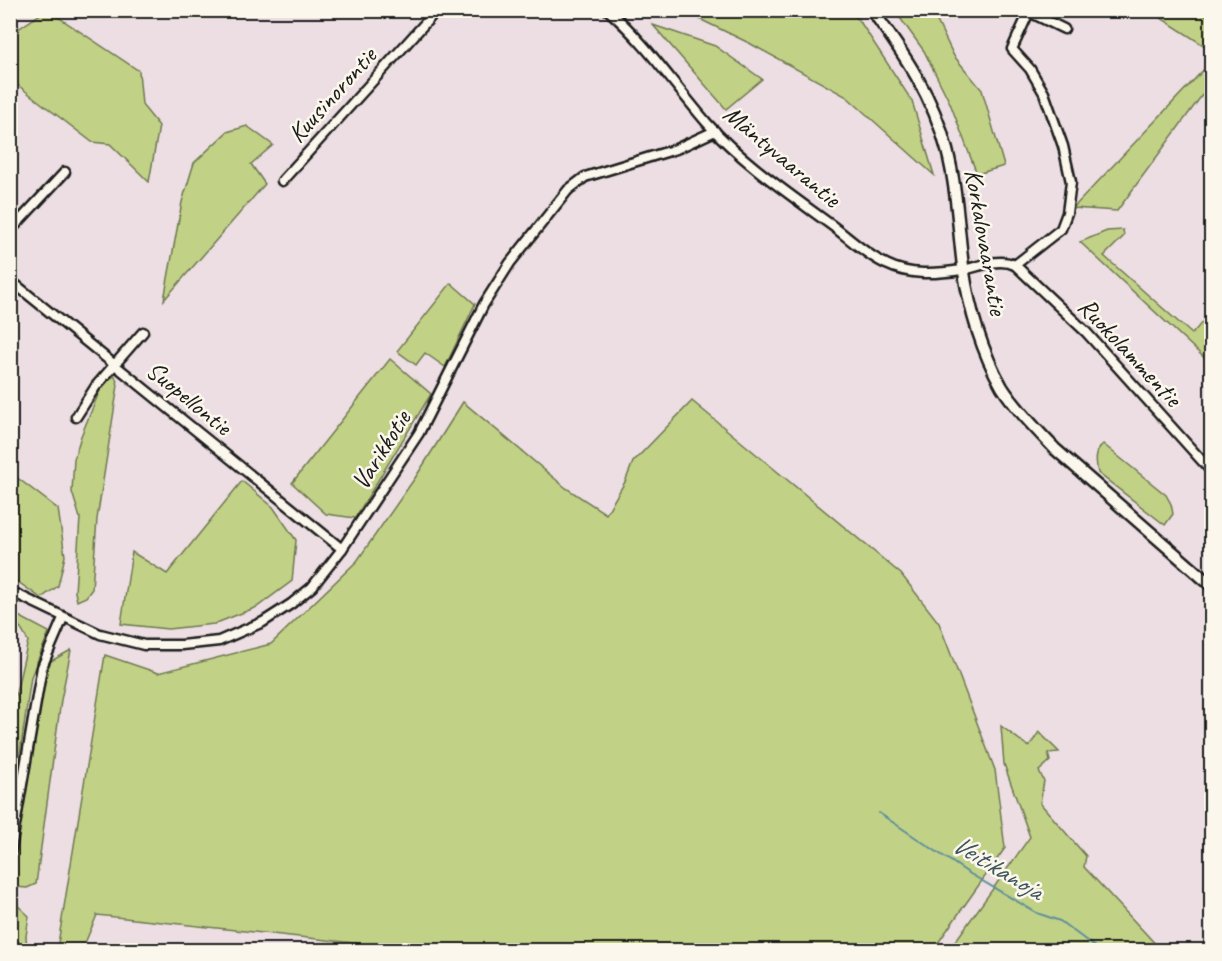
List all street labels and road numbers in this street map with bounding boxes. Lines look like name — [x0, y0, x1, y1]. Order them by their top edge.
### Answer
street label: Kuusinorontie — [280, 38, 385, 150]
street label: Mäntyvaarantie — [717, 97, 849, 216]
street label: Korkalovaarantie — [957, 166, 1015, 319]
street label: Ruokolammentie — [1071, 290, 1191, 415]
street label: Suopellontie — [139, 353, 240, 444]
street label: Varikkotie — [344, 403, 419, 496]

